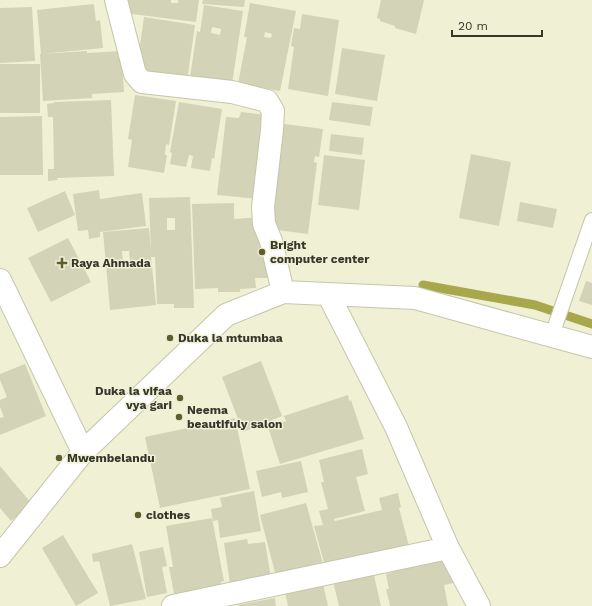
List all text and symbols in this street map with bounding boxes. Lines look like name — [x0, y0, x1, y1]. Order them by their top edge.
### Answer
scale bar — [452, 12, 542, 38]
text: 20 m — [458, 19, 488, 33]
place label: Bright computer center — [270, 238, 370, 266]
marker: Bright computer center — [257, 247, 267, 257]
place label: Raya Ahmada — [71, 256, 151, 270]
marker: Raya Ahmada — [56, 257, 68, 269]
place label: Duka la mtumbaa — [178, 331, 283, 345]
marker: Duka la mtumbaa — [165, 333, 175, 343]
place label: Duka la vifaa vya gari — [95, 384, 172, 412]
marker: Duka la vifaa vya gari — [175, 393, 185, 403]
place label: Neema beautifuly salon — [187, 403, 283, 431]
marker: Neema beautifuly salon — [174, 412, 184, 422]
place label: Mwembelandu — [67, 451, 155, 465]
marker: Mwembelandu — [54, 453, 64, 463]
place label: clothes — [146, 508, 191, 522]
marker: clothes — [133, 510, 143, 520]

